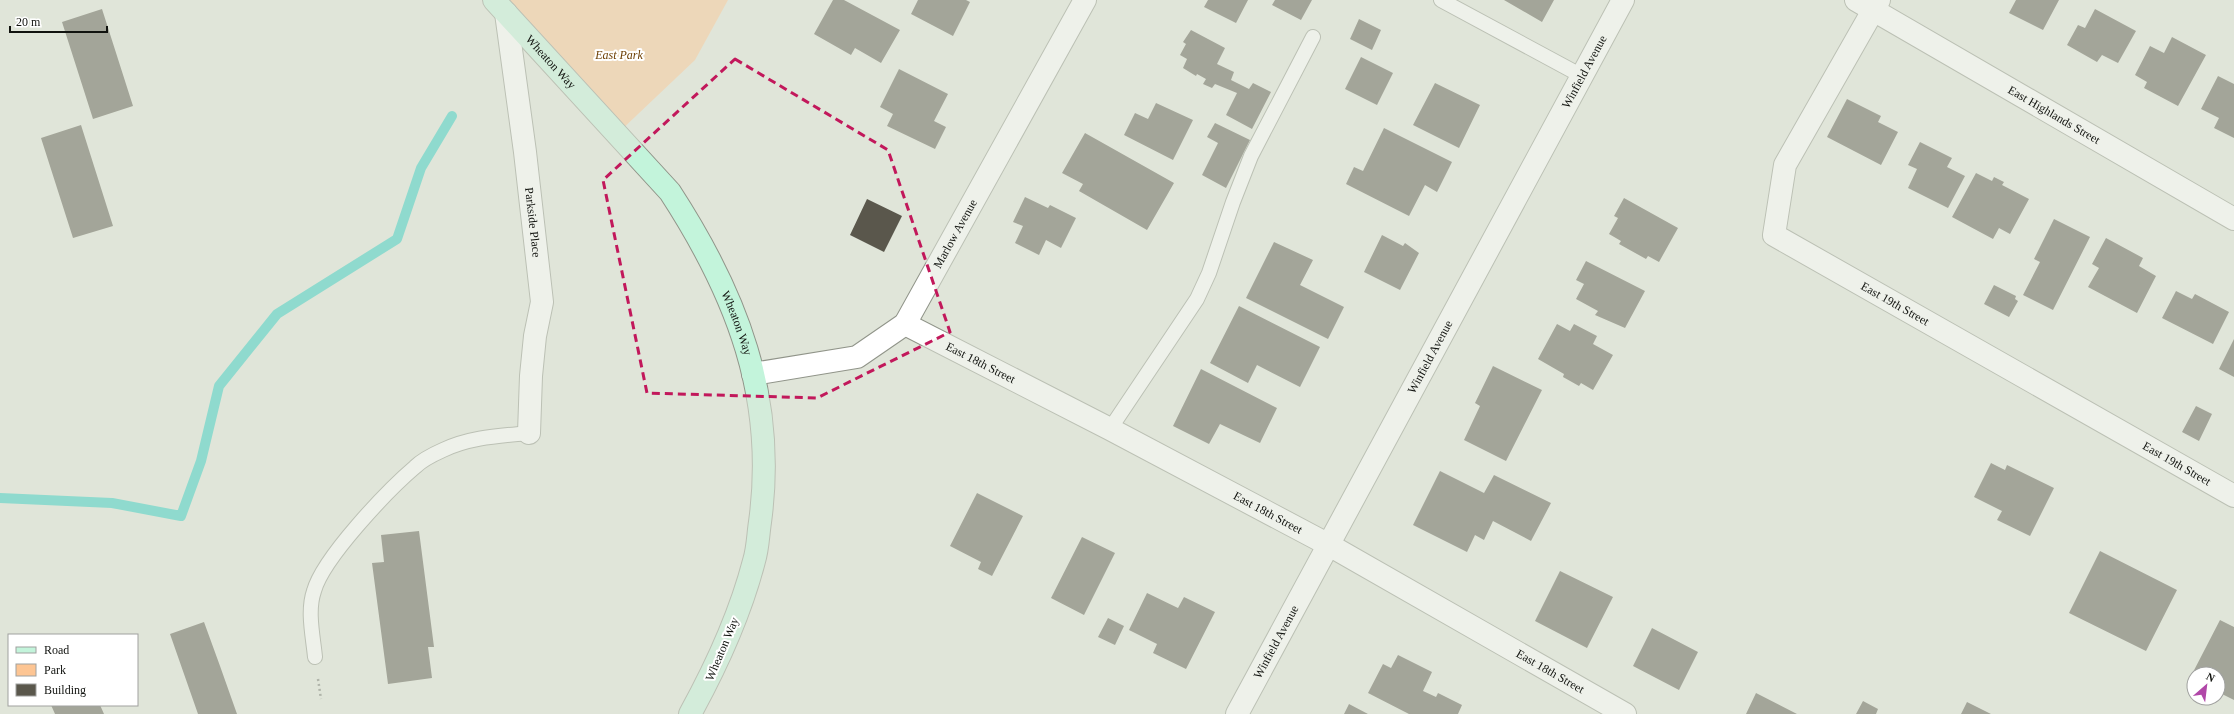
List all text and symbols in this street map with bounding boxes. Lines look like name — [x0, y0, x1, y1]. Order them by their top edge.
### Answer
scale bar — [10, 8, 107, 34]
text: 20 m — [16, 15, 41, 29]
street label: Wheaton Way — [523, 32, 579, 92]
street label: Winfield Avenue — [1559, 33, 1610, 111]
park label: East Park — [594, 48, 643, 62]
street label: East Highlands Street — [2006, 83, 2103, 147]
street label: Parkside Place — [522, 187, 544, 258]
street label: Marlow Avenue — [930, 197, 980, 271]
street label: East 19th Street — [1859, 279, 1932, 329]
street label: Wheaton Way — [719, 289, 755, 357]
street label: Winfield Avenue — [1405, 318, 1455, 396]
street label: East 18th Street — [944, 339, 1018, 387]
street label: East 19th Street — [2140, 439, 2214, 489]
street label: East 18th Street — [1231, 489, 1305, 537]
street label: Winfield Avenue — [1251, 603, 1301, 681]
street label: Wheaton Way — [702, 615, 742, 683]
legend — [8, 634, 138, 706]
text: Road — [44, 643, 69, 657]
street label: East 18th Street — [1514, 646, 1587, 697]
text: Park — [44, 663, 66, 677]
north arrow — [2186, 666, 2226, 706]
text: N — [2204, 670, 2217, 684]
text: Building — [44, 683, 86, 697]

